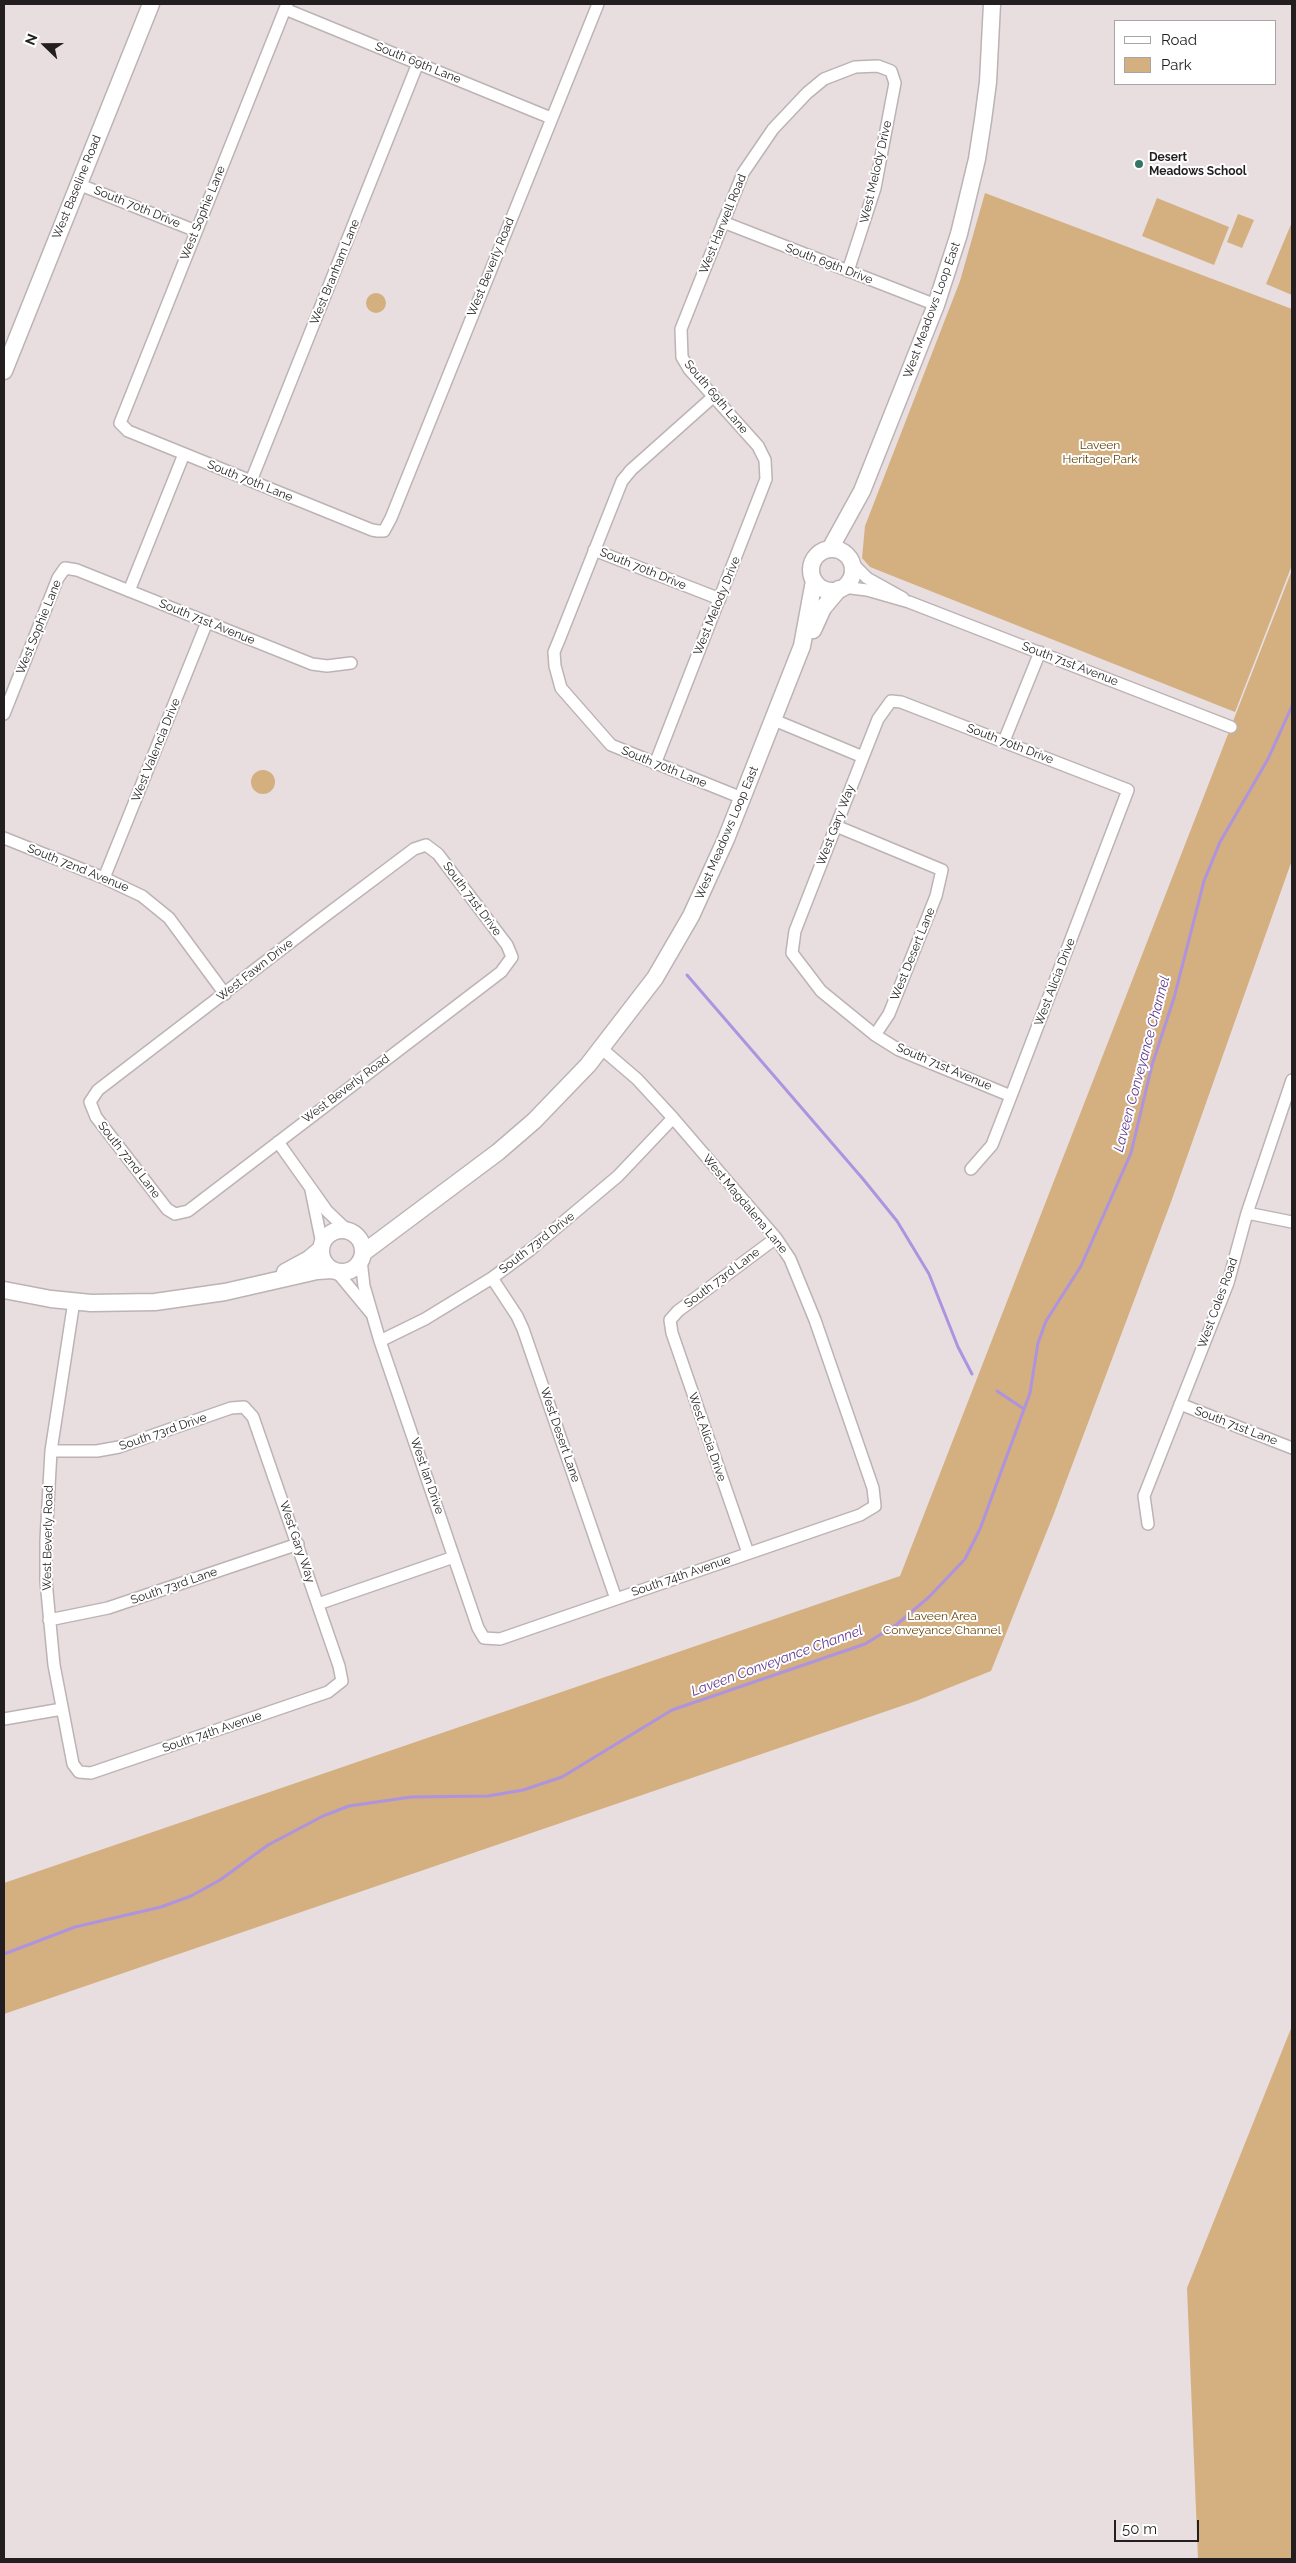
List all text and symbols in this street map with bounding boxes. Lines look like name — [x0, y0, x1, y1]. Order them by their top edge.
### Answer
north arrow — [20, 20, 70, 70]
legend — [1114, 20, 1276, 85]
text: N — [22, 31, 41, 47]
text: Road — [1161, 31, 1197, 49]
street label: South 69th Lane — [373, 39, 463, 87]
text: Park — [1161, 56, 1192, 74]
street label: West Melody Drive — [857, 119, 895, 225]
street label: West Baseline Road — [50, 133, 104, 241]
place label: Desert Meadows School — [1149, 150, 1247, 178]
marker: Desert Meadows School — [1133, 158, 1145, 170]
street label: West Sophie Lane — [177, 164, 229, 262]
street label: West Harwell Road — [696, 172, 750, 276]
street label: South 70th Drive — [92, 183, 182, 231]
street label: West Beverly Road — [465, 215, 517, 319]
street label: West Branham Lane — [307, 217, 363, 327]
street label: West Meadows Loop East — [901, 240, 963, 380]
street label: South 69th Drive — [783, 241, 875, 287]
street label: South 69th Lane — [681, 357, 751, 437]
park label: Laveen Heritage Park — [1062, 438, 1138, 466]
street label: South 70th Lane — [205, 457, 295, 505]
street label: South 70th Drive — [598, 545, 688, 593]
street label: West Melody Drive — [691, 555, 743, 657]
street label: West Sophie Lane — [13, 578, 65, 676]
street label: South 71st Avenue — [157, 596, 257, 648]
street label: South 71st Avenue — [1020, 639, 1120, 689]
street label: West Valencia Drive — [129, 696, 183, 804]
street label: South 70th Drive — [964, 721, 1056, 767]
street label: South 70th Lane — [619, 743, 709, 791]
street label: West Meadows Loop East — [692, 764, 762, 902]
street label: West Gary Way — [814, 783, 858, 867]
street label: South 72nd Avenue — [25, 841, 131, 895]
street label: South 71st Drive — [440, 859, 504, 939]
street label: West Desert Lane — [888, 905, 938, 1003]
street label: West Fawn Drive — [214, 936, 296, 1004]
street label: West Alicia Drive — [1032, 936, 1078, 1028]
water label: Laveen Conveyance Channel — [1110, 974, 1174, 1154]
street label: South 71st Avenue — [894, 1040, 994, 1094]
street label: West Beverly Road — [300, 1052, 392, 1126]
street label: South 72nd Lane — [95, 1119, 163, 1201]
street label: West Magdalena Lane — [699, 1152, 791, 1256]
street label: South 73rd Drive — [496, 1209, 578, 1277]
street label: South 73rd Lane — [681, 1245, 763, 1311]
street label: West Coles Road — [1195, 1256, 1241, 1350]
street label: West Desert Lane — [537, 1386, 583, 1484]
street label: West Alicia Drive — [685, 1391, 729, 1483]
street label: South 71st Lane — [1193, 1404, 1279, 1448]
street label: South 73rd Drive — [117, 1410, 209, 1454]
street label: West Ian Drive — [407, 1436, 447, 1516]
street label: West Beverly Road — [40, 1485, 56, 1591]
street label: West Gary Way — [276, 1499, 318, 1585]
street label: South 74th Avenue — [629, 1552, 733, 1600]
street label: South 73rd Lane — [129, 1564, 219, 1608]
park label: Laveen Area Conveyance Channel — [883, 1609, 1001, 1637]
water label: Laveen Conveyance Channel — [689, 1622, 865, 1700]
street label: South 74th Avenue — [160, 1708, 264, 1756]
scale bar — [1116, 2510, 1201, 2542]
text: 50 m — [1122, 2520, 1157, 2538]

